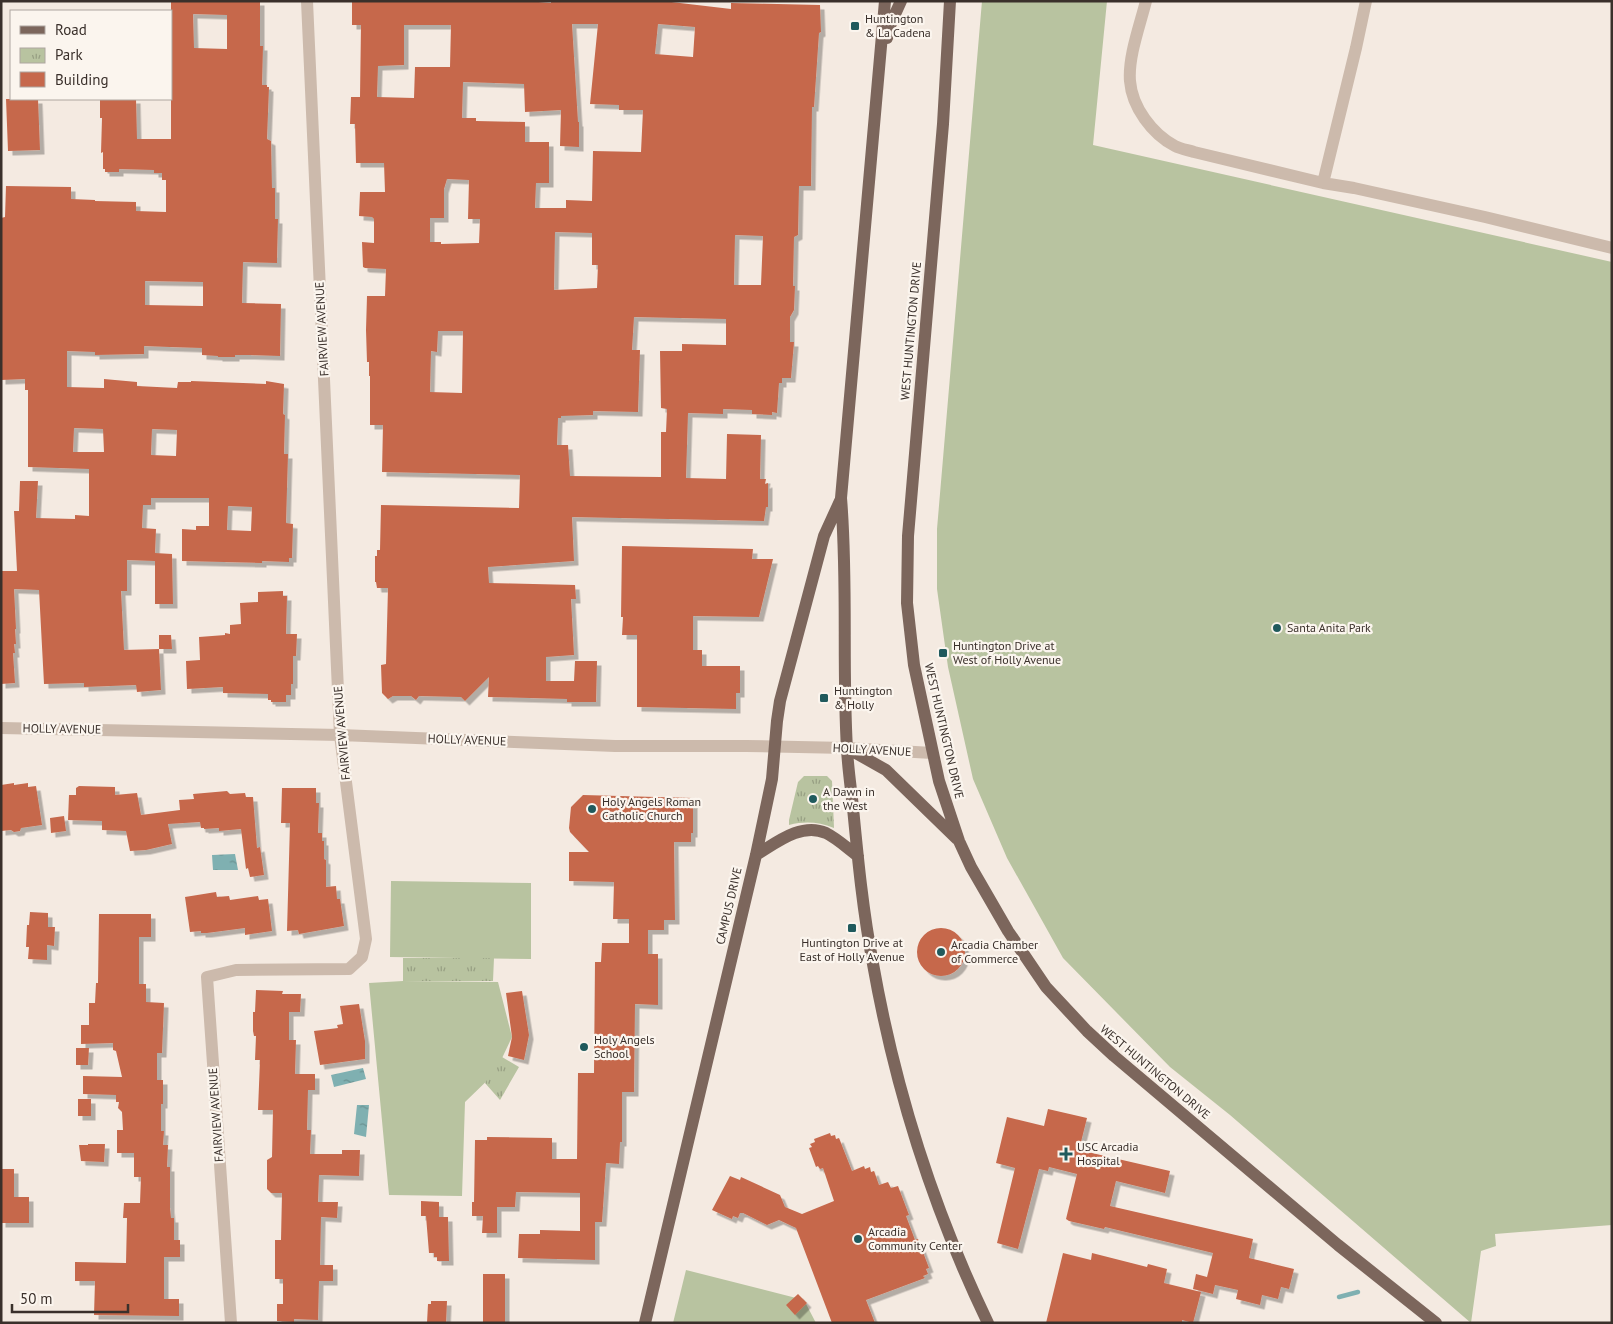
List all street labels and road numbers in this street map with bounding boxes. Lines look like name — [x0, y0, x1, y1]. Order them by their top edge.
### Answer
street label: WEST HUNTINGTON DRIVE — [897, 261, 924, 401]
street label: FAIRVIEW AVENUE — [312, 281, 331, 377]
street label: WEST HUNTINGTON DRIVE — [922, 661, 967, 800]
street label: FAIRVIEW AVENUE — [330, 685, 353, 781]
street label: HOLLY AVENUE — [23, 720, 101, 737]
street label: HOLLY AVENUE — [427, 731, 507, 748]
street label: HOLLY AVENUE — [832, 740, 912, 759]
street label: CAMPUS DRIVE — [712, 866, 745, 946]
street label: WEST HUNTINGTON DRIVE — [1097, 1021, 1213, 1122]
street label: FAIRVIEW AVENUE — [205, 1067, 226, 1163]

